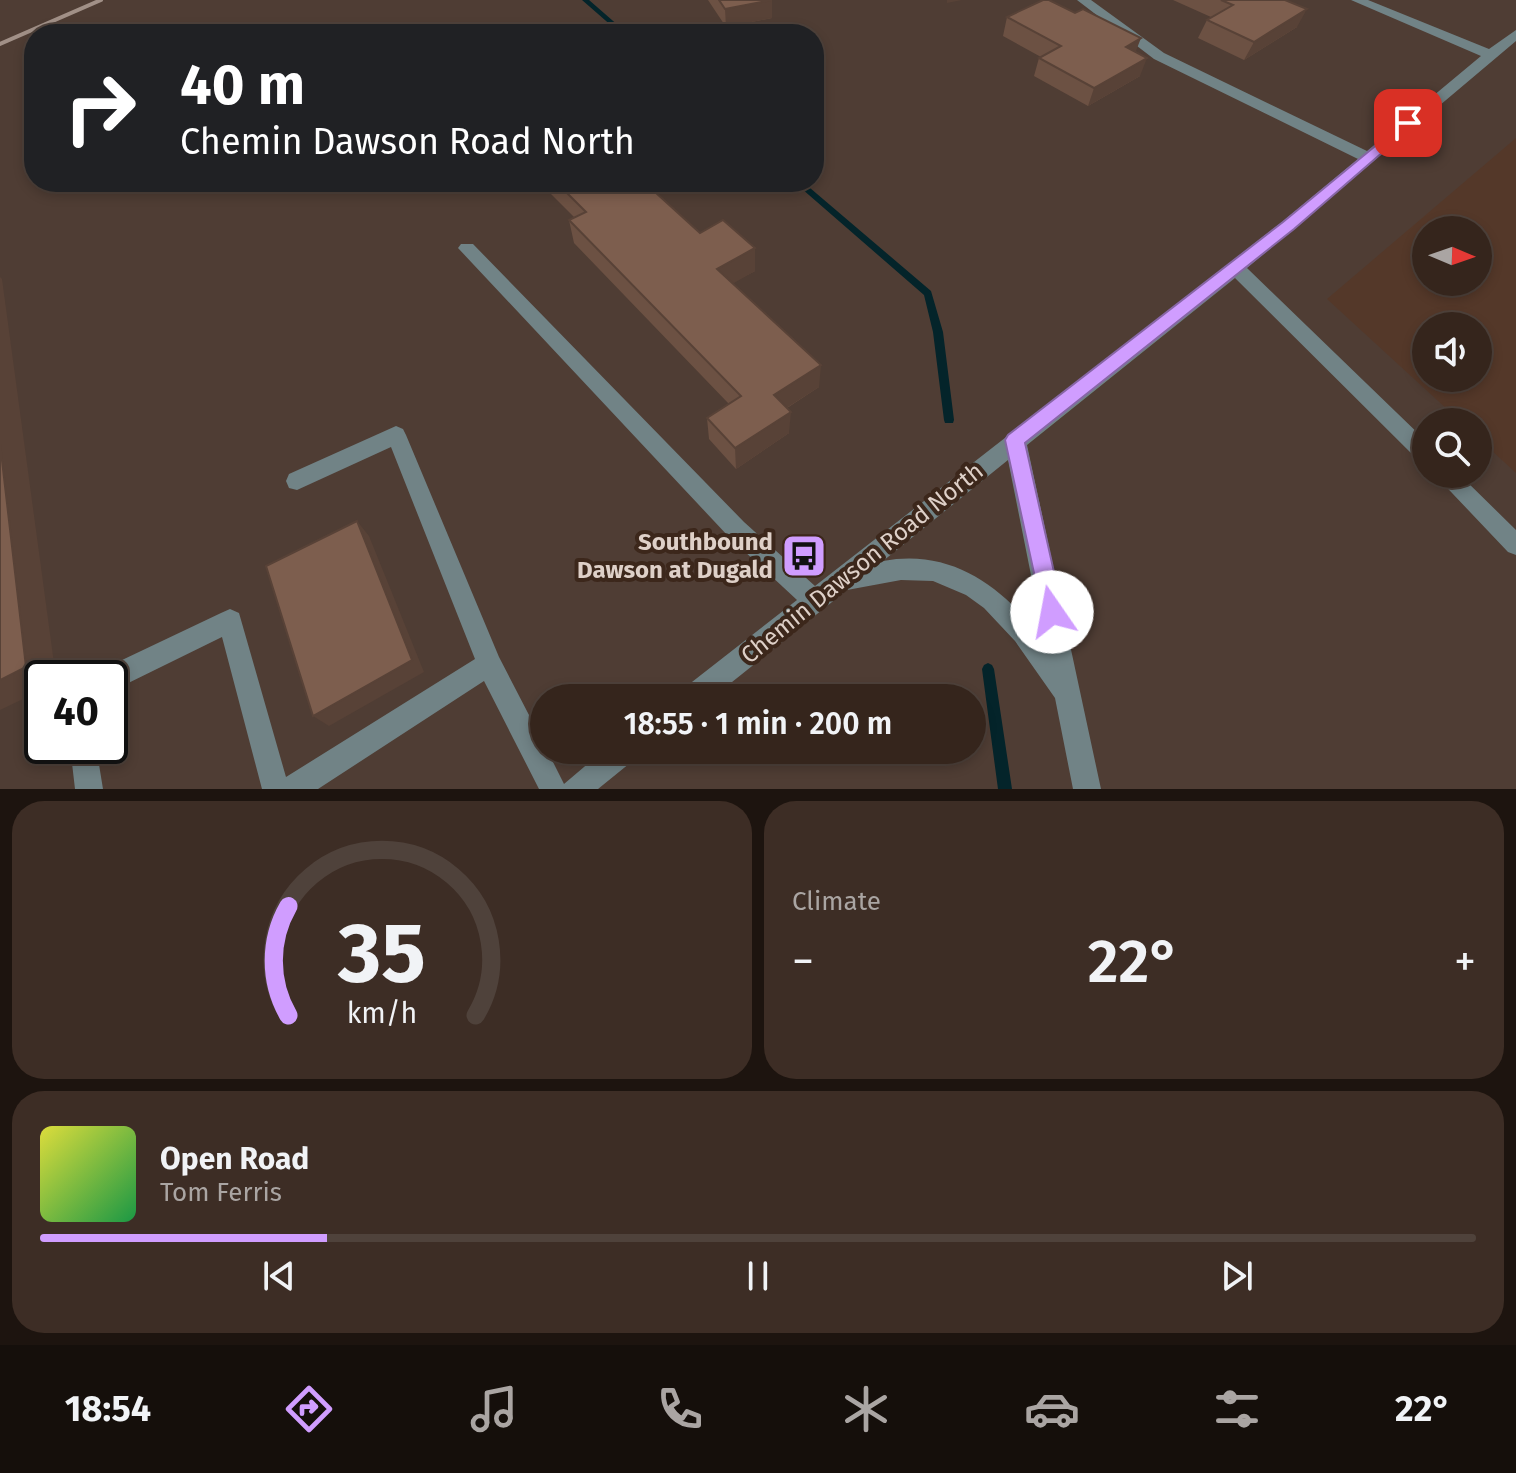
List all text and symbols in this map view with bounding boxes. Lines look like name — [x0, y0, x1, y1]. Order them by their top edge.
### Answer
text: 40 m — [180, 52, 305, 119]
icon: right — [48, 56, 152, 160]
pin — [1374, 89, 1442, 157]
icon: arrive — [1386, 101, 1430, 145]
text: Chemin Dawson Road North — [180, 120, 635, 164]
north arrow — [1412, 216, 1492, 296]
map controls — [1412, 216, 1492, 488]
button: sound — [1412, 312, 1492, 392]
button: search — [1412, 408, 1492, 488]
street label: Chemin Dawson Road North — [735, 457, 989, 669]
place label: Southbound Dawson at Dugald — [577, 528, 773, 584]
bus stop icon: Southbound Dawson at Dugald — [780, 532, 828, 580]
position arrow — [1010, 570, 1094, 654]
speed limit sign: 40 — [24, 660, 128, 764]
text: 18:55 · 1 min · 200 m — [624, 706, 892, 742]
text: Climate — [792, 886, 881, 917]
text: 35 — [337, 904, 426, 1004]
text: 22° — [1088, 926, 1180, 998]
text: − — [792, 935, 814, 988]
text: + — [1454, 935, 1476, 988]
text: km/h — [347, 996, 417, 1031]
text: Open Road — [160, 1141, 309, 1177]
text: Tom Ferris — [160, 1177, 282, 1208]
icon: previous — [257, 1254, 301, 1298]
icon: pause — [736, 1254, 780, 1298]
icon: next — [1215, 1254, 1259, 1298]
icon: directions — [281, 1381, 337, 1437]
icon: music — [466, 1381, 522, 1437]
icon: phone — [652, 1381, 708, 1437]
icon: climate — [838, 1381, 894, 1437]
icon: car — [1024, 1381, 1080, 1437]
icon: filters — [1209, 1381, 1265, 1437]
text: 18:54 — [65, 1387, 151, 1431]
text: 22° — [1395, 1387, 1451, 1431]

